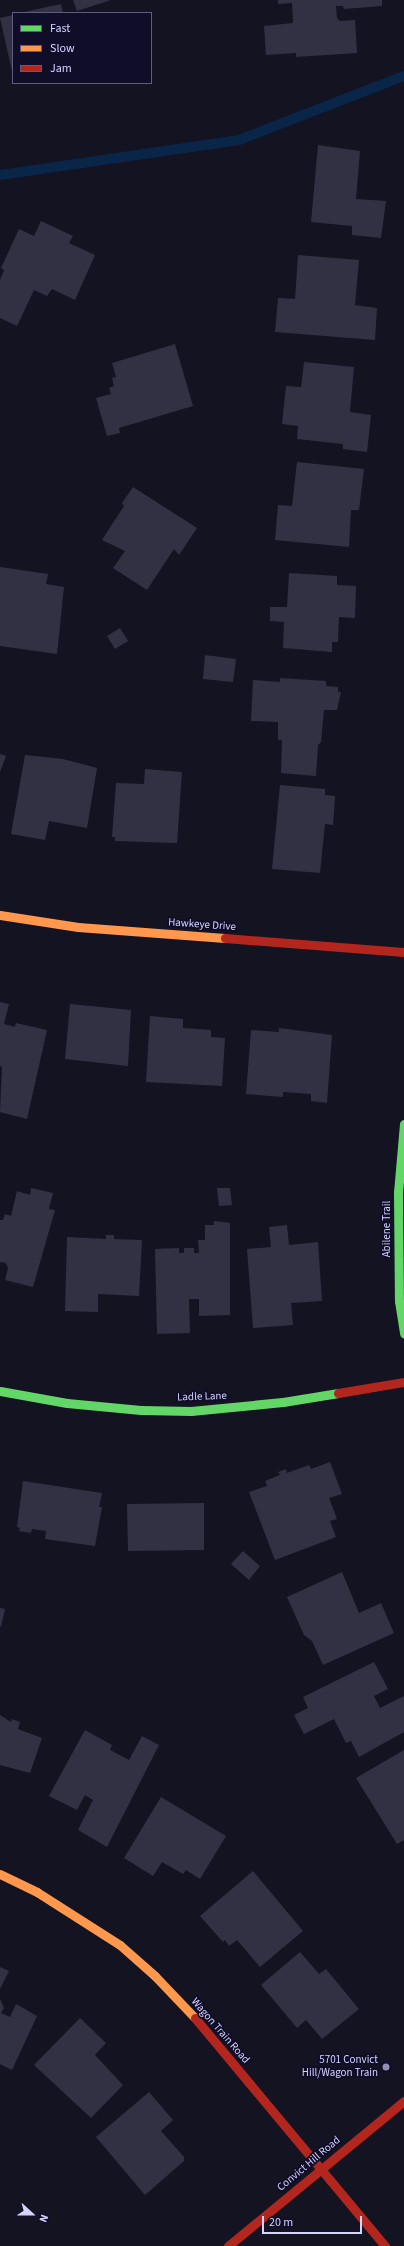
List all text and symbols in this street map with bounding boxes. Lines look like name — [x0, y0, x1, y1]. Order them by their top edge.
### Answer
legend — [12, 12, 152, 84]
text: Fast — [50, 20, 70, 37]
text: Slow — [50, 40, 75, 57]
text: Jam — [50, 60, 72, 77]
street label: Hawkeye Drive — [168, 916, 236, 934]
street label: Abilene Trail — [380, 1201, 394, 1257]
street label: Ladle Lane — [177, 1390, 227, 1404]
street label: Wagon Train Road — [188, 1996, 252, 2066]
place label: 5701 Convict Hill/Wagon Train — [302, 2054, 378, 2080]
marker: 5701 Convict Hill/Wagon Train — [381, 2062, 391, 2072]
street label: Convict Hill Road — [275, 2134, 343, 2194]
north arrow — [12, 2194, 52, 2234]
scale bar — [264, 2208, 364, 2234]
text: N — [35, 2212, 52, 2225]
text: 20 m — [269, 2214, 293, 2231]

